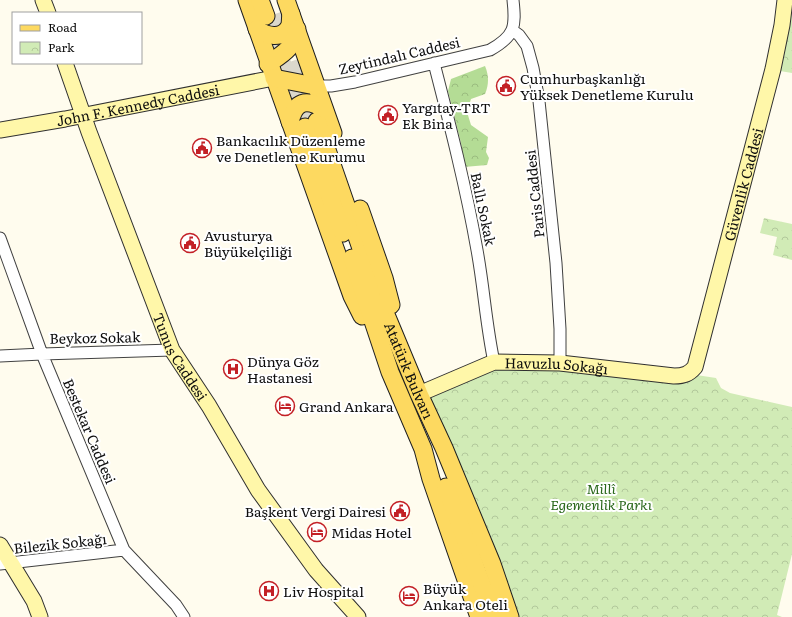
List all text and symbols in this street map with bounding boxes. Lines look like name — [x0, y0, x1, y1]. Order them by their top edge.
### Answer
legend — [12, 12, 142, 64]
text: Road — [48, 18, 78, 36]
street label: Zeytindalı Caddesi — [336, 31, 462, 79]
text: Park — [48, 38, 75, 56]
place label: Cumhurbaşkanlığı Yüksek Denetleme Kurulu — [520, 68, 694, 104]
public building icon: Cumhurbaşkanlığı Yüksek Denetleme Kurulu — [495, 75, 517, 97]
street label: John F. Kennedy Caddesi — [55, 79, 221, 130]
place label: Yargıtay-TRT Ek Bina — [402, 97, 490, 133]
public building icon: Yargıtay-TRT Ek Bina — [377, 104, 399, 126]
street label: Güvenlik Caddesi — [718, 125, 767, 243]
place label: Bankacılık Düzenleme ve Denetleme Kurumu — [216, 130, 366, 166]
public building icon: Bankacılık Düzenleme ve Denetleme Kurumu — [191, 137, 213, 159]
street label: Paris Caddesi — [519, 149, 549, 239]
street label: Ballı Sokak — [466, 170, 502, 248]
place label: Avusturya Büyükelçiliği — [204, 225, 292, 261]
public building icon: Avusturya Büyükelçiliği — [179, 232, 201, 254]
street label: Tunus Caddesi — [149, 310, 213, 405]
street label: Atatürk Bulvarı — [380, 319, 439, 422]
street label: Beykoz Sokak — [49, 326, 141, 348]
place label: Dünya Göz Hastanesi — [247, 351, 319, 387]
street label: Havuzlu Sokağı — [504, 352, 610, 378]
hospital icon: Dünya Göz Hastanesi — [222, 358, 244, 380]
street label: Bestekar Caddesi — [59, 375, 121, 487]
hotel icon: Grand Ankara — [274, 395, 296, 417]
place label: Grand Ankara — [299, 396, 394, 416]
park label: Millî Egemenlik Parkı — [550, 478, 653, 514]
public building icon: Başkent Vergi Dairesi — [389, 500, 411, 522]
place label: Başkent Vergi Dairesi — [245, 501, 386, 521]
hotel icon: Midas Hotel — [306, 521, 328, 543]
place label: Midas Hotel — [331, 522, 412, 542]
street label: Bilezik Sokağı — [13, 528, 108, 558]
place label: Büyük Ankara Oteli — [423, 578, 508, 614]
hospital icon: Liv Hospital — [258, 580, 280, 602]
place label: Liv Hospital — [283, 581, 364, 601]
hotel icon: Büyük Ankara Oteli — [398, 585, 420, 607]

